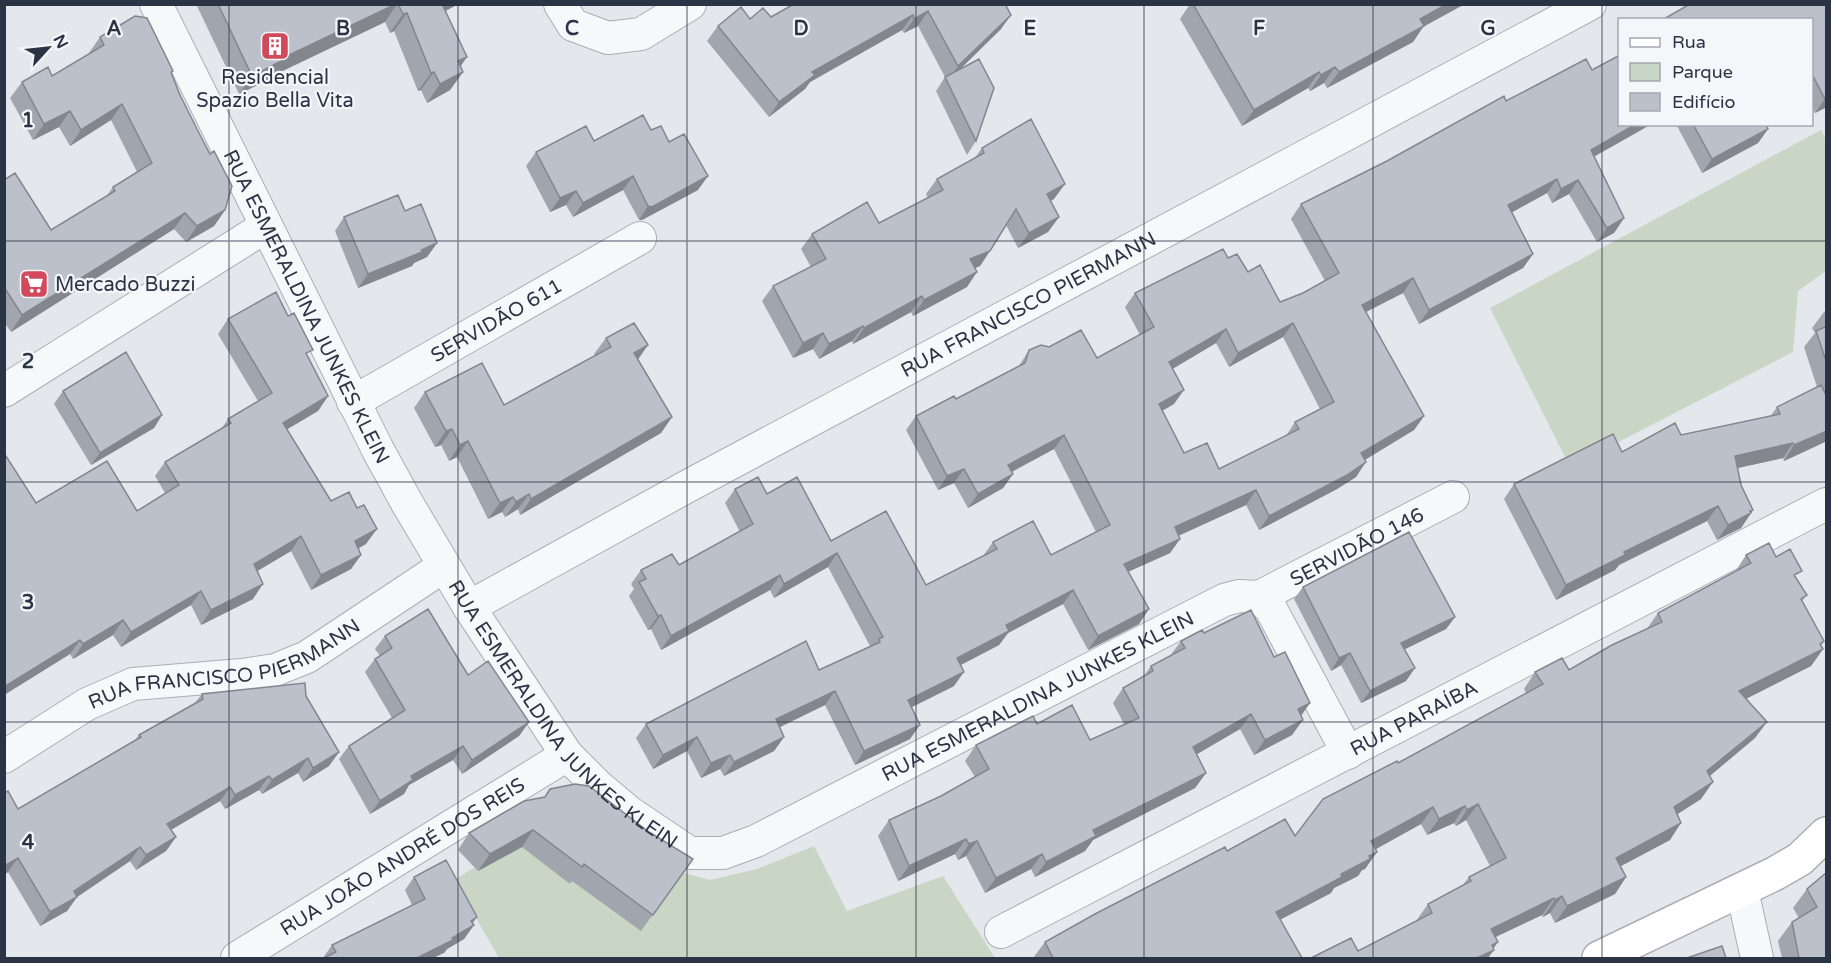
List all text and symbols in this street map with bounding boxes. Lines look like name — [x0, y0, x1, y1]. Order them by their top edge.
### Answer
text: A — [107, 17, 122, 41]
text: B — [336, 17, 350, 41]
text: C — [565, 17, 579, 41]
text: D — [793, 17, 809, 41]
text: E — [1024, 17, 1037, 41]
text: F — [1253, 17, 1265, 41]
text: G — [1480, 17, 1496, 41]
north arrow — [18, 18, 78, 78]
legend — [1618, 18, 1813, 126]
building icon: Residencial Spazio Bella Vita — [259, 30, 291, 62]
text: N — [49, 31, 72, 52]
text: Rua — [1672, 31, 1706, 53]
text: Parque — [1672, 61, 1733, 83]
place label: Residencial Spazio Bella Vita — [196, 66, 354, 113]
text: Edifício — [1672, 91, 1736, 113]
text: 1 — [22, 109, 34, 133]
street label: RUA ESMERALDINA JUNKES KLEIN — [218, 146, 394, 468]
street label: RUA FRANCISCO PIERMANN — [897, 227, 1161, 383]
supermarket icon: Mercado Buzzi — [18, 268, 50, 300]
place label: Mercado Buzzi — [55, 273, 195, 297]
street label: SERVIDÃO 611 — [427, 274, 567, 368]
text: 2 — [22, 350, 34, 374]
street label: SERVIDÃO 146 — [1286, 503, 1428, 592]
street label: RUA ESMERALDINA JUNKES KLEIN — [443, 576, 682, 854]
text: 3 — [22, 591, 34, 615]
street label: RUA ESMERALDINA JUNKES KLEIN — [878, 607, 1198, 787]
street label: RUA FRANCISCO PIERMANN — [85, 614, 365, 715]
street label: RUA PARAÍBA — [1346, 676, 1482, 762]
street label: RUA JOÃO ANDRÉ DOS REIS — [276, 773, 529, 941]
text: 4 — [22, 831, 35, 855]

